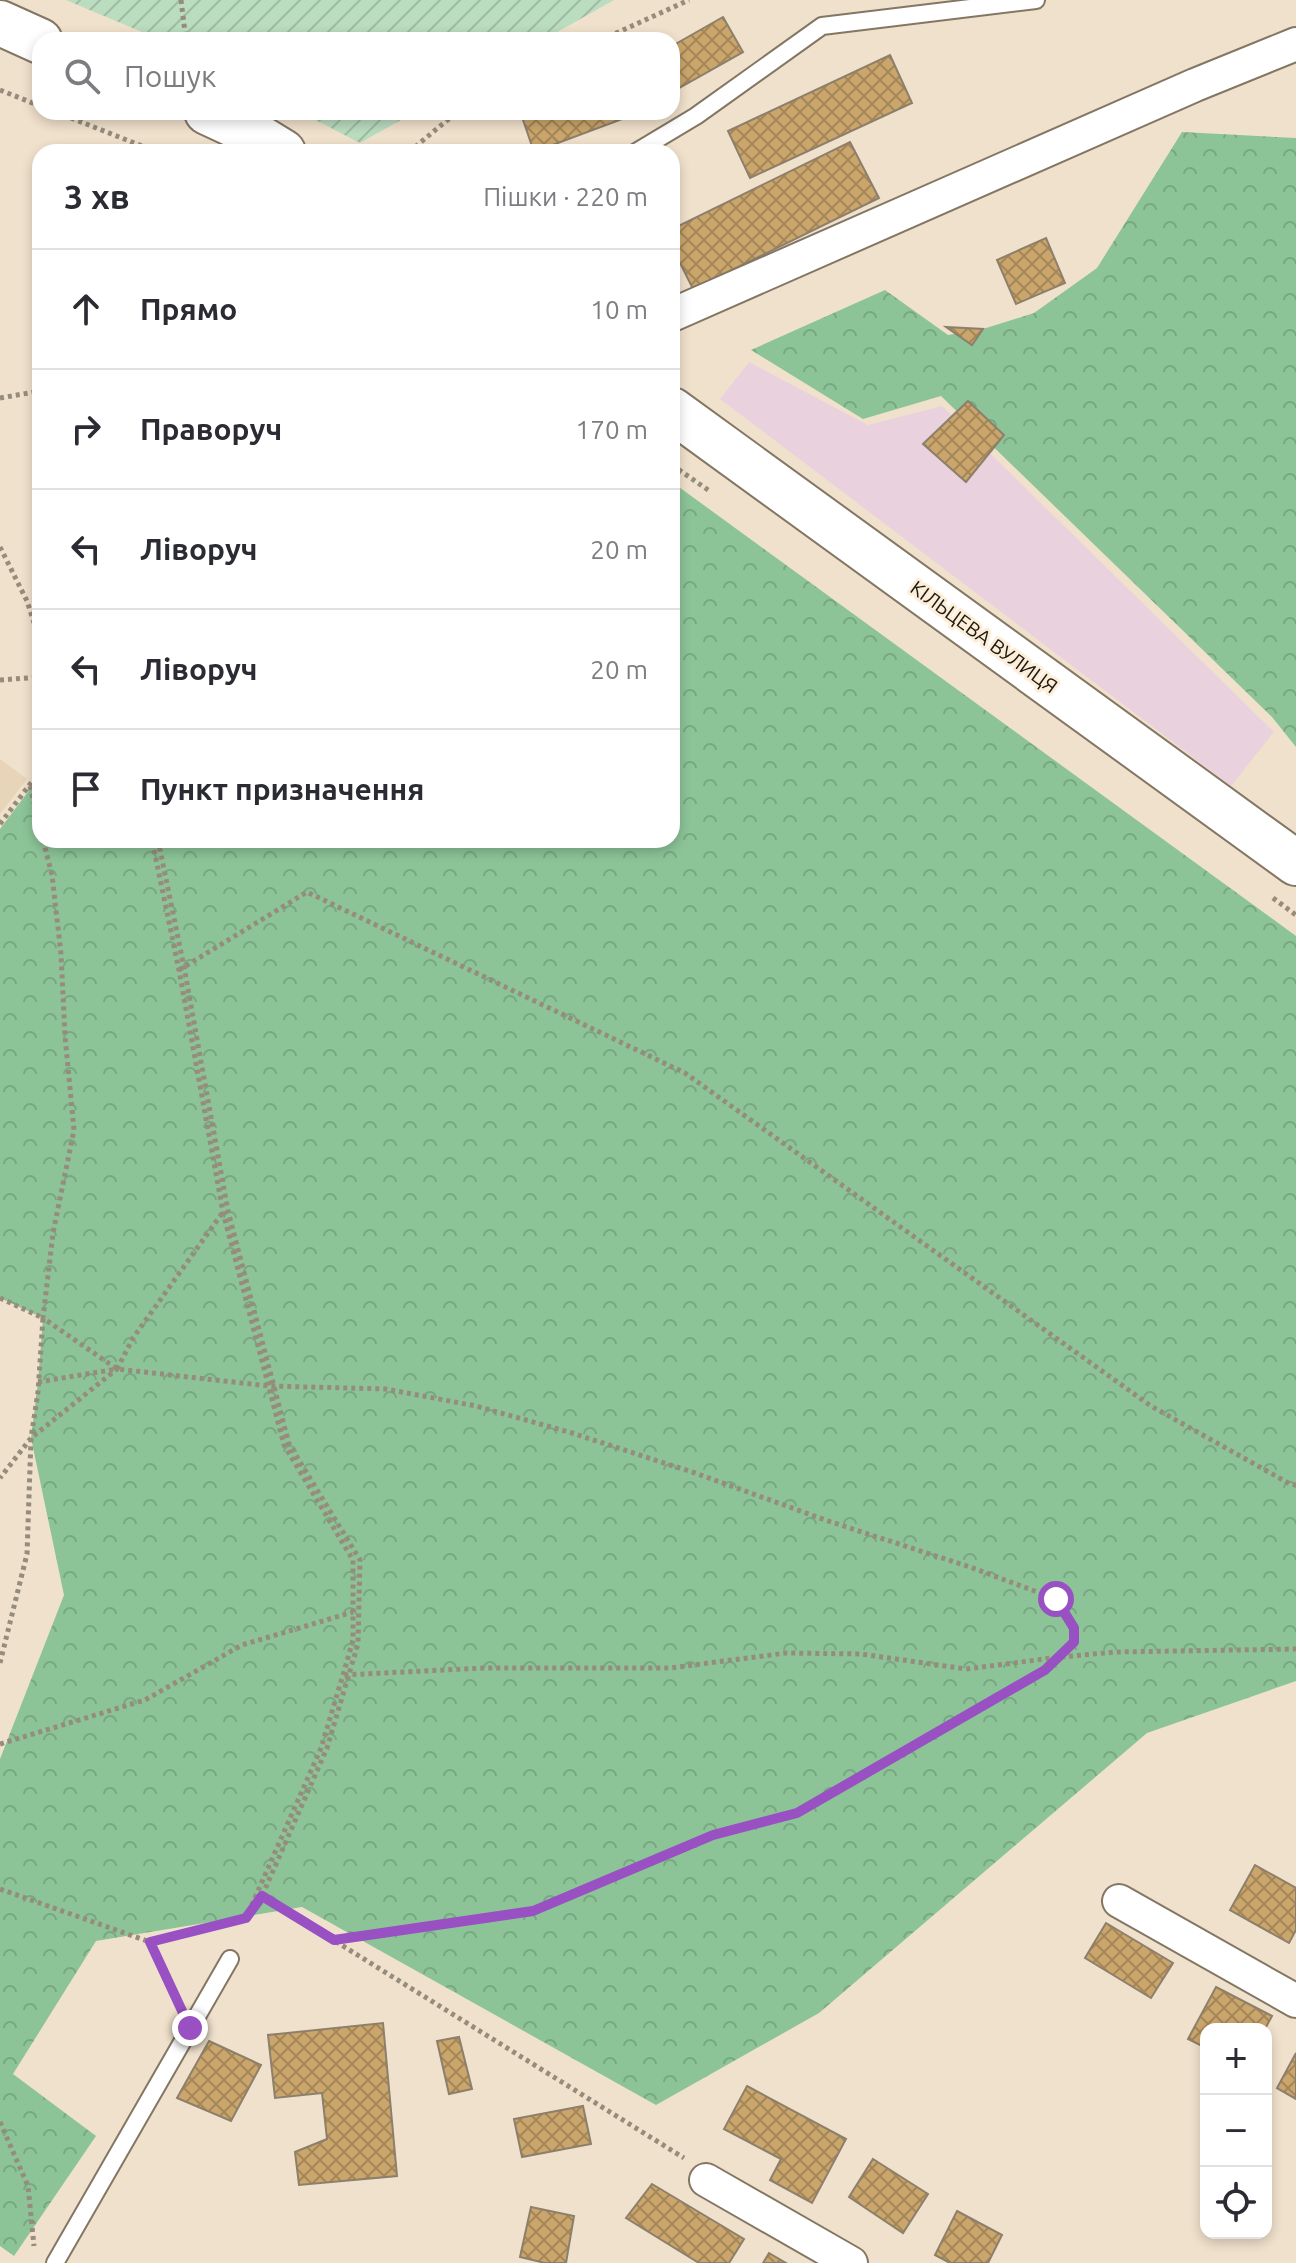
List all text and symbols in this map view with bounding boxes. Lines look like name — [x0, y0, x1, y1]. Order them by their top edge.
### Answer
search box — [32, 32, 680, 120]
icon: search — [60, 54, 104, 98]
text: Пошук — [124, 59, 217, 93]
text: 3 хв — [64, 177, 130, 215]
text: Пішки · 220 m — [483, 182, 648, 211]
icon: ahead — [64, 287, 108, 331]
text: Прямо — [140, 292, 237, 326]
text: 10 m — [590, 295, 648, 324]
icon: right — [64, 407, 108, 451]
text: Праворуч — [140, 412, 282, 446]
text: 170 m — [576, 415, 648, 444]
icon: left — [64, 527, 108, 571]
text: Ліворуч — [140, 532, 258, 566]
text: 20 m — [590, 535, 648, 564]
street label: КІЛЬЦЕВА ВУЛИЦЯ — [906, 576, 1062, 698]
icon: left — [64, 647, 108, 691]
text: Ліворуч — [140, 652, 258, 686]
text: 20 m — [590, 655, 648, 684]
icon: arrive — [64, 767, 108, 811]
text: Пункт призначення — [140, 772, 424, 806]
route start — [1038, 1581, 1074, 1617]
route end — [172, 2010, 208, 2046]
map controls — [1200, 2023, 1272, 2239]
button: + — [1200, 2023, 1272, 2095]
button: − — [1200, 2095, 1272, 2167]
button: locate — [1200, 2167, 1272, 2239]

